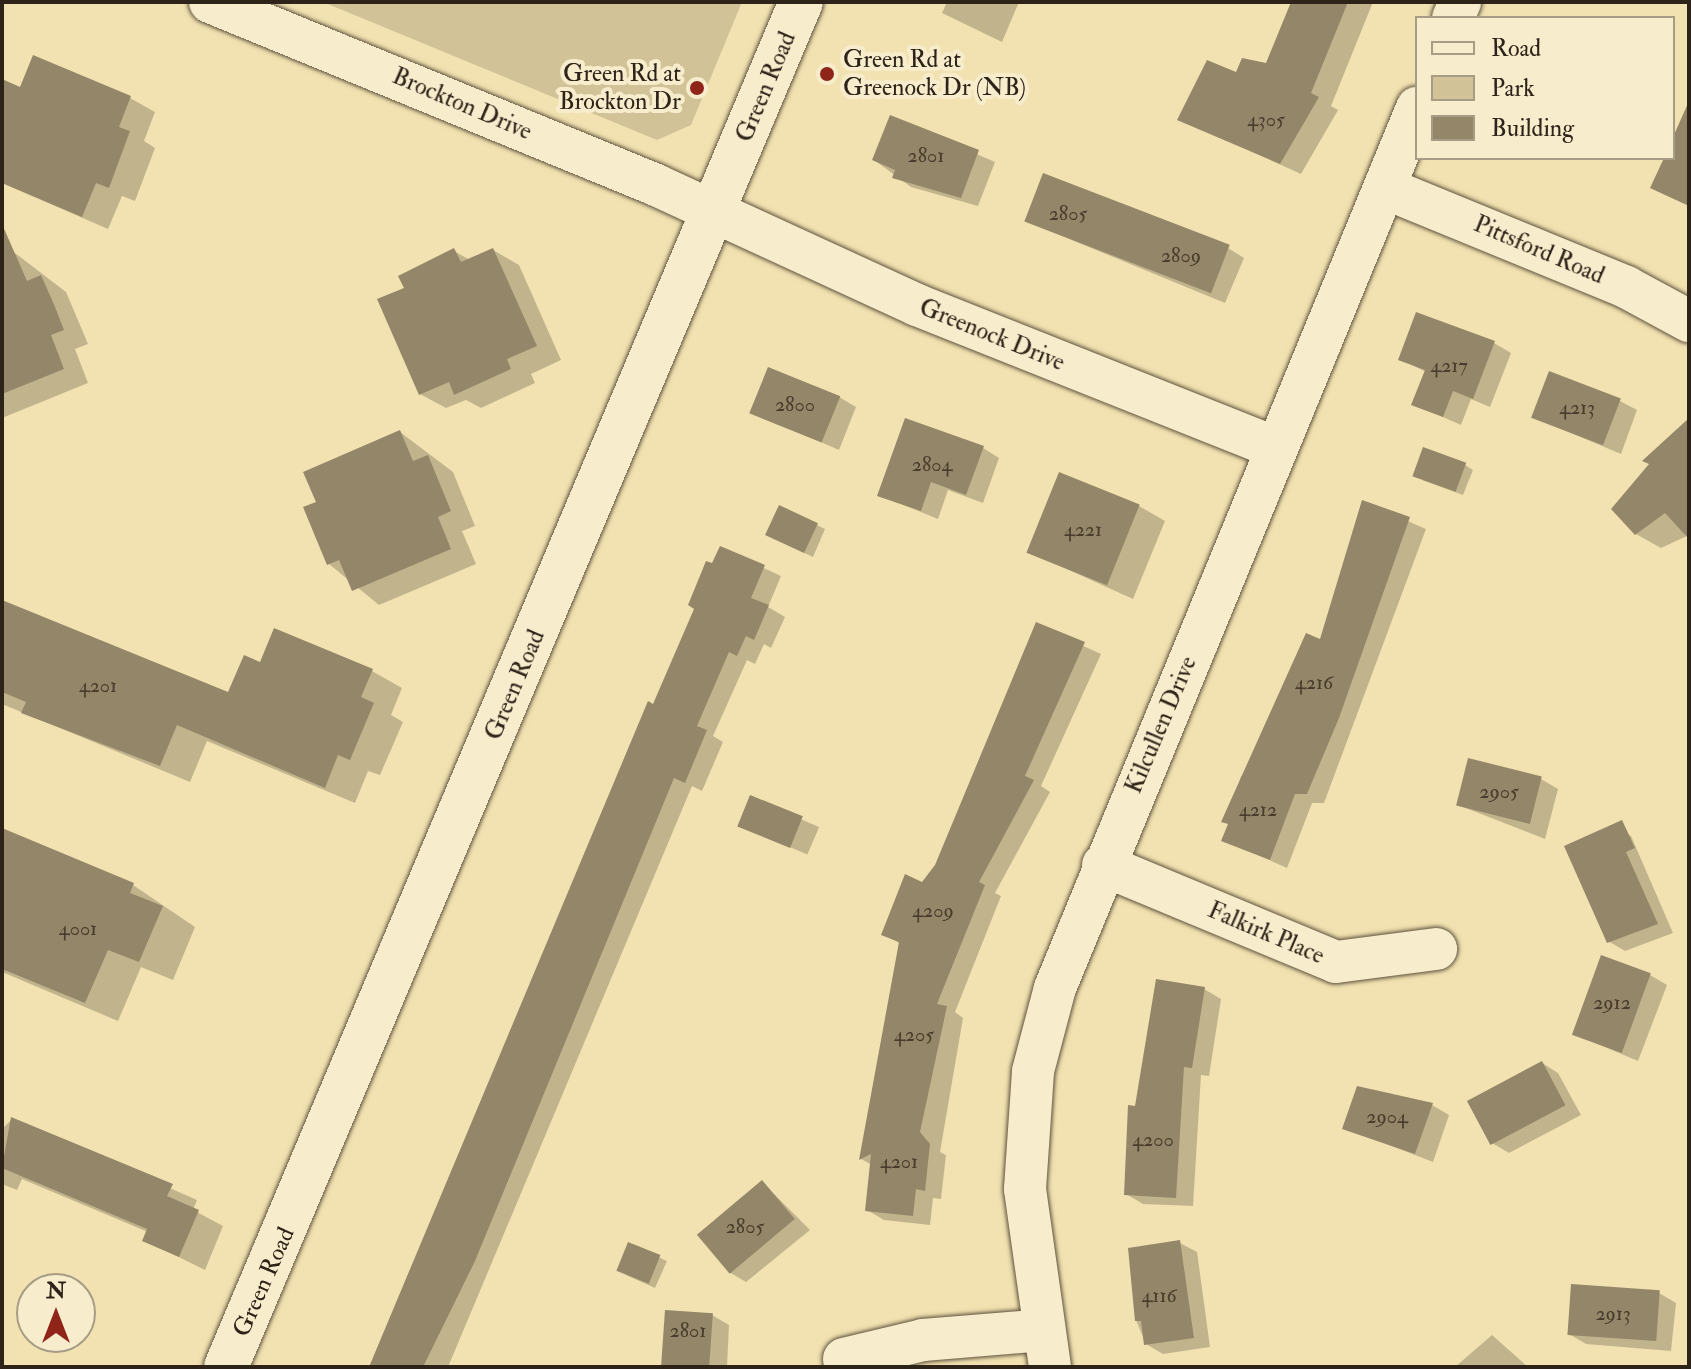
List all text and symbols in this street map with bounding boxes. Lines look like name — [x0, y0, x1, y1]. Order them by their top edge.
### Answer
legend — [1415, 16, 1675, 160]
street label: Green Road — [730, 28, 802, 146]
text: Road — [1491, 33, 1541, 64]
place label: Green Rd at Greenock Dr (NB) — [843, 46, 1026, 102]
place label: Green Rd at Brockton Dr — [559, 60, 681, 116]
street label: Brockton Drive — [388, 62, 536, 146]
marker: Green Rd at Greenock Dr (NB) — [818, 65, 836, 83]
text: Park — [1491, 73, 1535, 104]
marker: Green Rd at Brockton Dr — [688, 79, 706, 97]
house number: 4305 — [1247, 107, 1285, 131]
text: Building — [1491, 113, 1574, 144]
house number: 2801 — [908, 143, 944, 167]
house number: 2805 — [1049, 201, 1087, 225]
street label: Pittsford Road — [1469, 210, 1609, 290]
house number: 2809 — [1161, 243, 1201, 267]
street label: Greenock Drive — [915, 293, 1069, 377]
house number: 4217 — [1430, 353, 1468, 377]
house number: 2800 — [775, 392, 815, 416]
house number: 4213 — [1559, 395, 1595, 419]
house number: 2804 — [912, 452, 952, 476]
house number: 4221 — [1064, 517, 1102, 541]
street label: Green Road — [479, 626, 551, 744]
street label: Kilcullen Drive — [1119, 652, 1203, 798]
house number: 4216 — [1295, 670, 1333, 694]
house number: 4201 — [79, 673, 117, 697]
house number: 2905 — [1479, 779, 1519, 803]
house number: 4212 — [1239, 797, 1277, 821]
street label: Falkirk Place — [1204, 896, 1328, 970]
house number: 4209 — [912, 898, 954, 922]
house number: 4001 — [59, 916, 97, 940]
house number: 2912 — [1593, 990, 1631, 1014]
house number: 4205 — [894, 1022, 934, 1046]
house number: 2904 — [1366, 1104, 1408, 1128]
house number: 4200 — [1132, 1127, 1174, 1151]
house number: 4201 — [880, 1149, 918, 1173]
house number: 2805 — [726, 1214, 764, 1238]
street label: Green Road — [227, 1223, 301, 1341]
north arrow — [16, 1273, 96, 1353]
text: N — [46, 1277, 66, 1305]
house number: 4116 — [1141, 1283, 1177, 1307]
house number: 2913 — [1595, 1301, 1631, 1325]
house number: 2801 — [670, 1318, 706, 1342]

